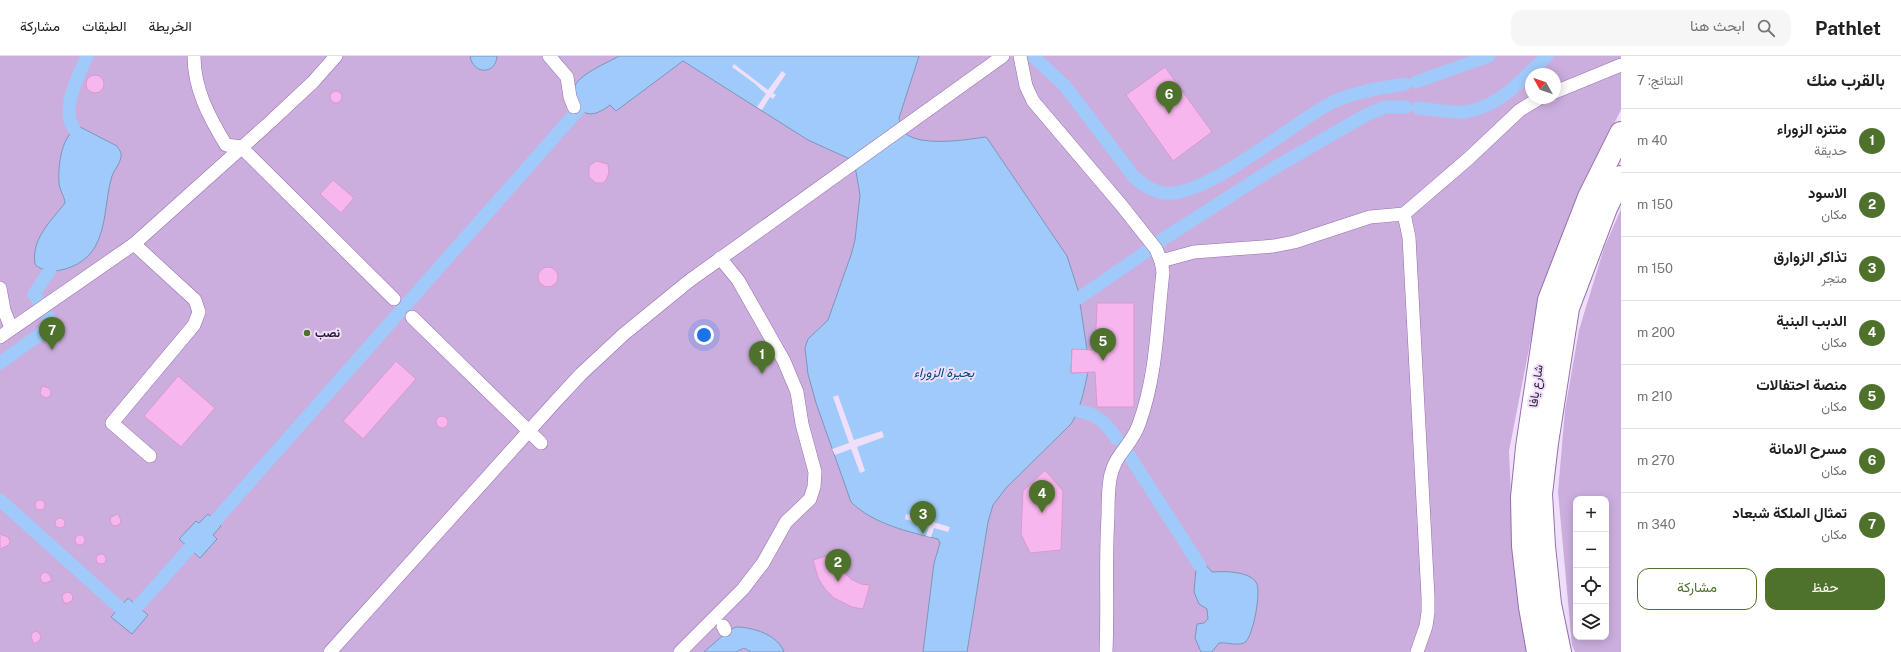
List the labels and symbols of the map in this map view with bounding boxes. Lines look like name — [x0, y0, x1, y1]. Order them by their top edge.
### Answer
north arrow — [1525, 68, 1561, 104]
pin: 6 — [1156, 81, 1182, 114]
pin: 7 — [39, 317, 65, 350]
your location — [694, 325, 714, 345]
place label: نصب — [315, 326, 341, 340]
marker: نصب — [302, 328, 312, 338]
pin: 5 — [1090, 328, 1116, 361]
pin: 1 — [749, 341, 775, 374]
street label: شارع يافا — [1526, 364, 1548, 408]
water label: بحيرة الزوراء — [914, 365, 975, 381]
pin: 4 — [1029, 480, 1055, 513]
pin: 3 — [910, 501, 936, 534]
pin: 2 — [825, 549, 851, 582]

